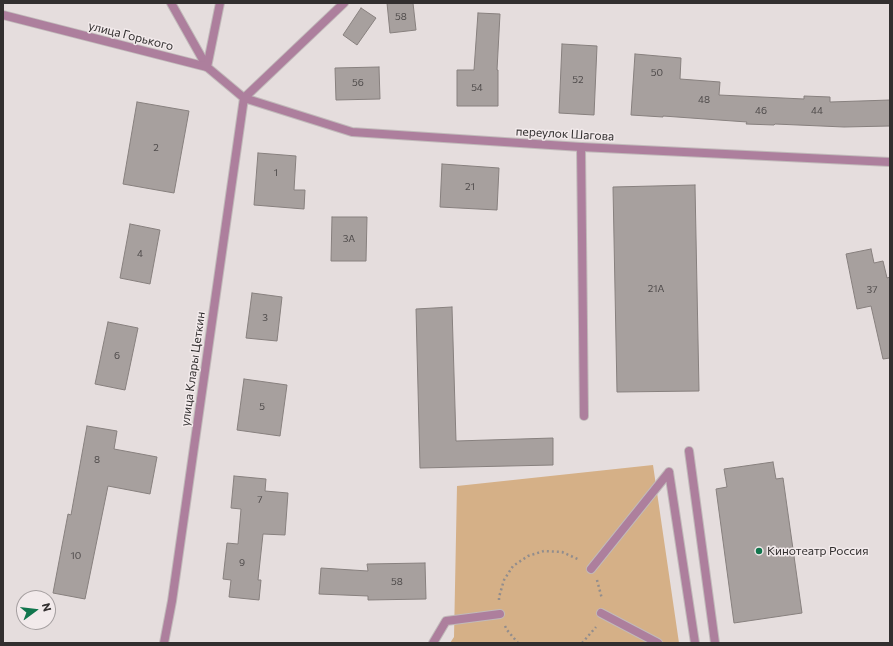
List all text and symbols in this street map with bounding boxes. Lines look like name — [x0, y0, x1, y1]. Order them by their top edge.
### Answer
house number: 58 — [395, 11, 407, 23]
street label: улица Горького — [87, 18, 175, 54]
house number: 50 — [651, 67, 663, 79]
house number: 52 — [572, 74, 584, 86]
house number: 56 — [352, 77, 364, 89]
house number: 54 — [471, 82, 483, 94]
house number: 48 — [698, 94, 710, 106]
house number: 46 — [755, 105, 767, 117]
house number: 44 — [811, 105, 823, 117]
street label: переулок Шагова — [515, 124, 615, 144]
house number: 2 — [153, 142, 159, 154]
house number: 1 — [274, 167, 278, 179]
house number: 21 — [465, 181, 475, 193]
house number: 3А — [343, 233, 355, 245]
house number: 4 — [137, 248, 143, 260]
house number: 21А — [648, 283, 664, 295]
house number: 37 — [867, 284, 877, 296]
street label: улица Клары Цеткин — [178, 311, 208, 427]
house number: 3 — [262, 312, 268, 324]
house number: 6 — [114, 350, 120, 362]
house number: 5 — [259, 401, 265, 413]
house number: 8 — [94, 454, 100, 466]
house number: 7 — [257, 494, 263, 506]
place label: Кинотеатр Россия — [767, 544, 868, 558]
marker: Кинотеатр Россия — [754, 546, 764, 556]
house number: 10 — [71, 550, 81, 562]
house number: 9 — [239, 557, 245, 569]
house number: 58 — [391, 576, 403, 588]
north arrow — [16, 590, 56, 630]
text: N — [40, 601, 54, 613]

